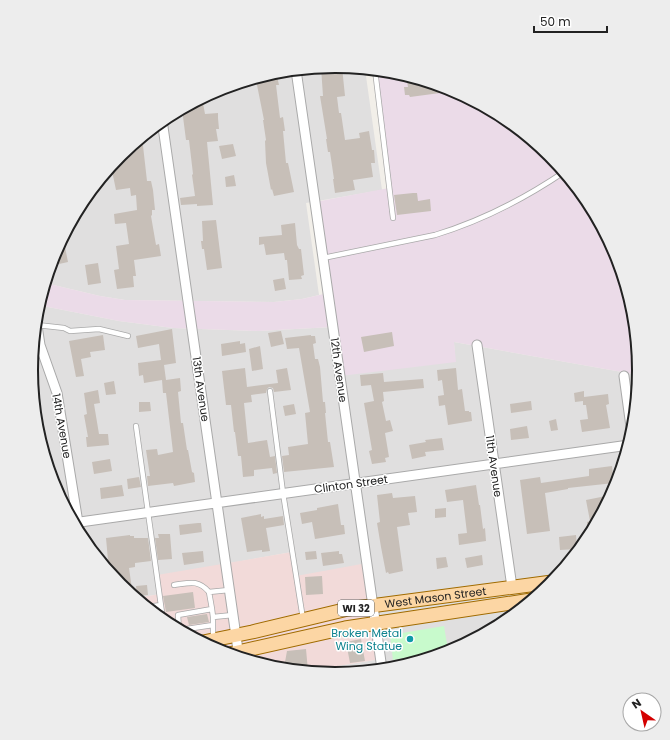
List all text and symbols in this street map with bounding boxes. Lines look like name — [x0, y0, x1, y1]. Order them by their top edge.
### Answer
scale bar — [534, 8, 607, 34]
text: 50 m — [540, 13, 571, 30]
street label: 12th Avenue — [327, 337, 351, 404]
street label: 13th Avenue — [189, 356, 213, 423]
street label: 14th Avenue — [48, 392, 76, 460]
street label: 11th Avenue — [482, 434, 506, 498]
street label: Clinton Street — [313, 471, 389, 497]
street label: West Mason Street — [384, 583, 487, 612]
road number: WI 32 — [338, 600, 374, 616]
place label: Broken Metal Wing Statue — [331, 625, 402, 654]
marker: Broken Metal Wing Statue — [405, 634, 415, 644]
north arrow — [622, 692, 662, 732]
text: N — [629, 695, 644, 713]

